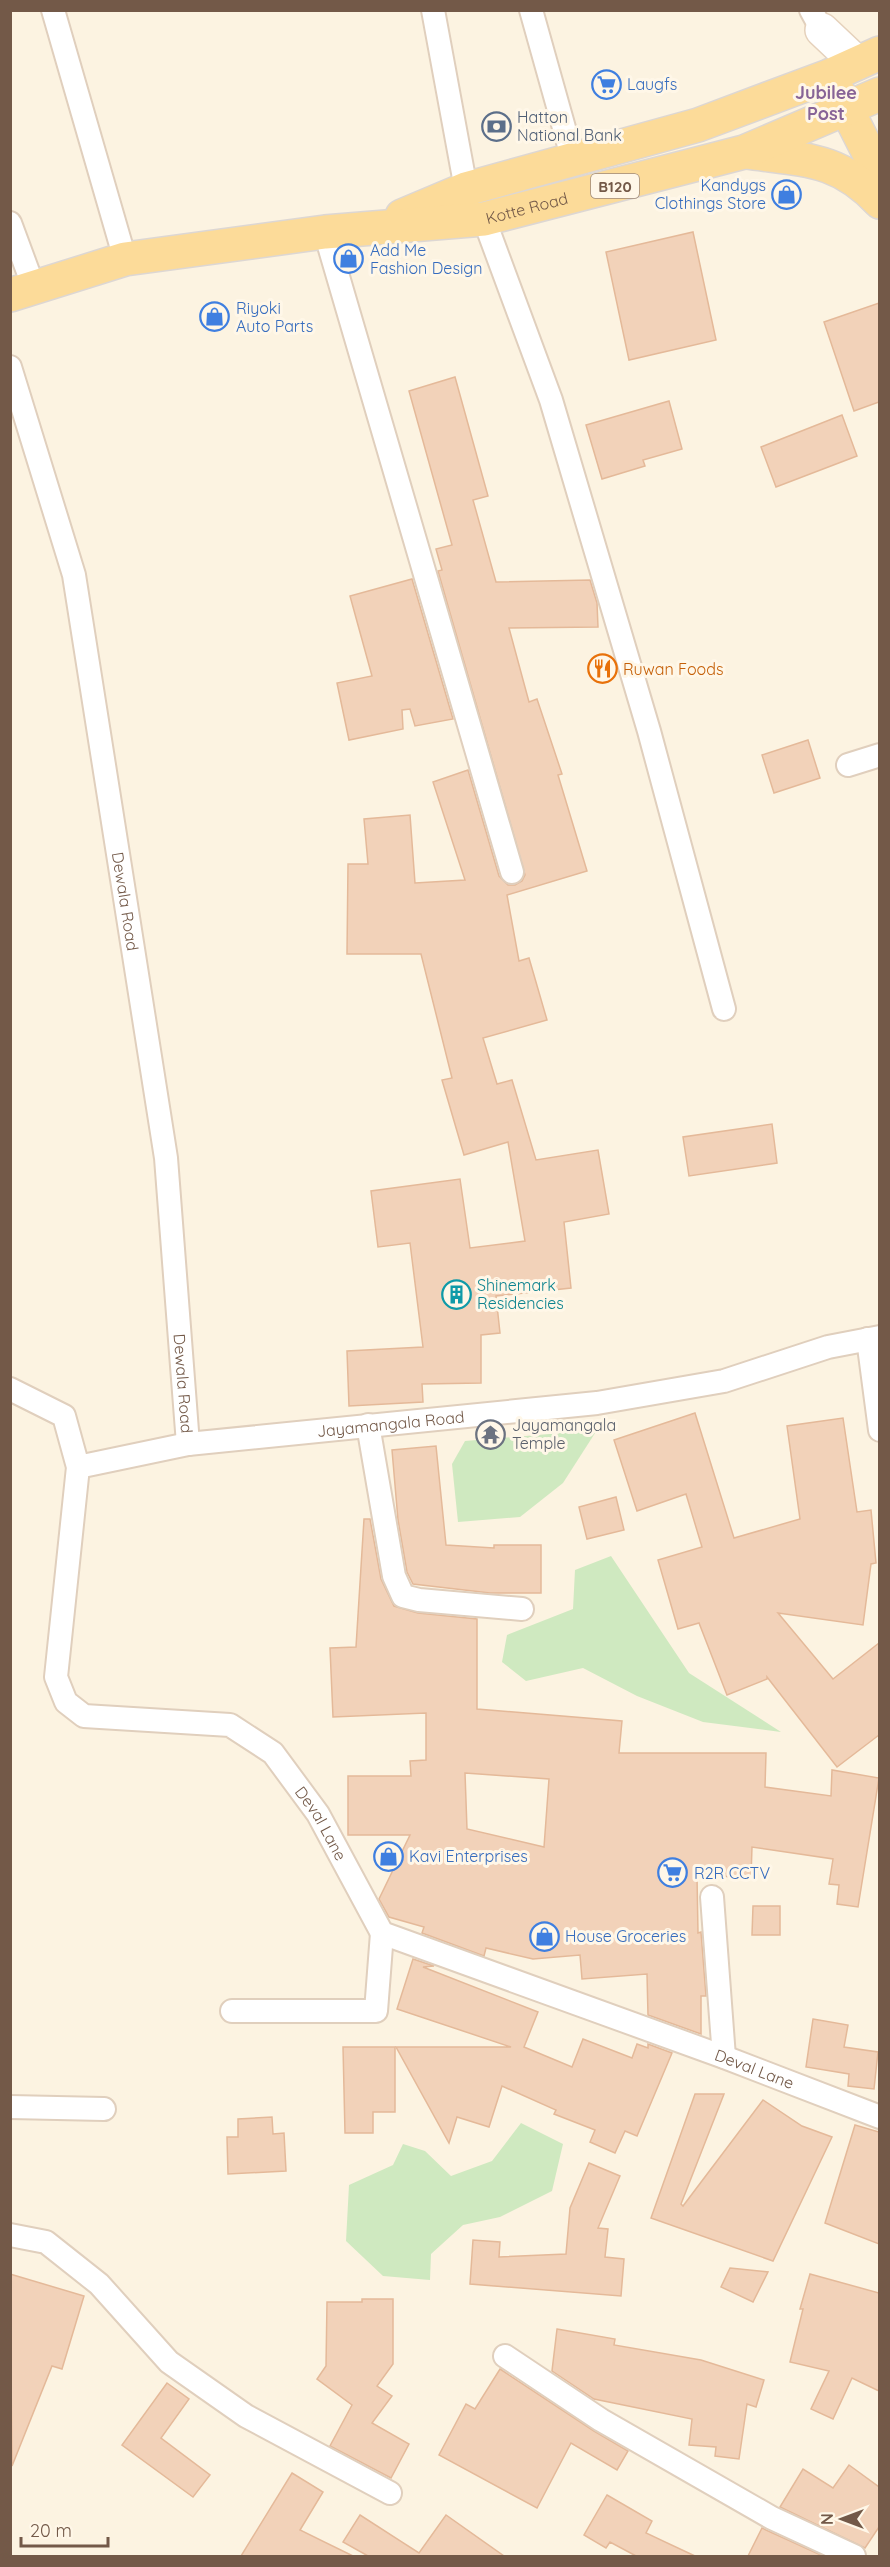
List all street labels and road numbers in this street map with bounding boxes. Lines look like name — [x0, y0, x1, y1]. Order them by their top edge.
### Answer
road number: B120 — [591, 174, 639, 198]
street label: Kotte Road — [484, 188, 570, 228]
street label: Dewala Road — [108, 850, 143, 952]
street label: Dewala Road — [170, 1333, 197, 1434]
street label: Jayamangala Road — [316, 1406, 465, 1441]
street label: Deval Lane — [291, 1782, 351, 1864]
street label: Deval Lane — [712, 2044, 797, 2093]

